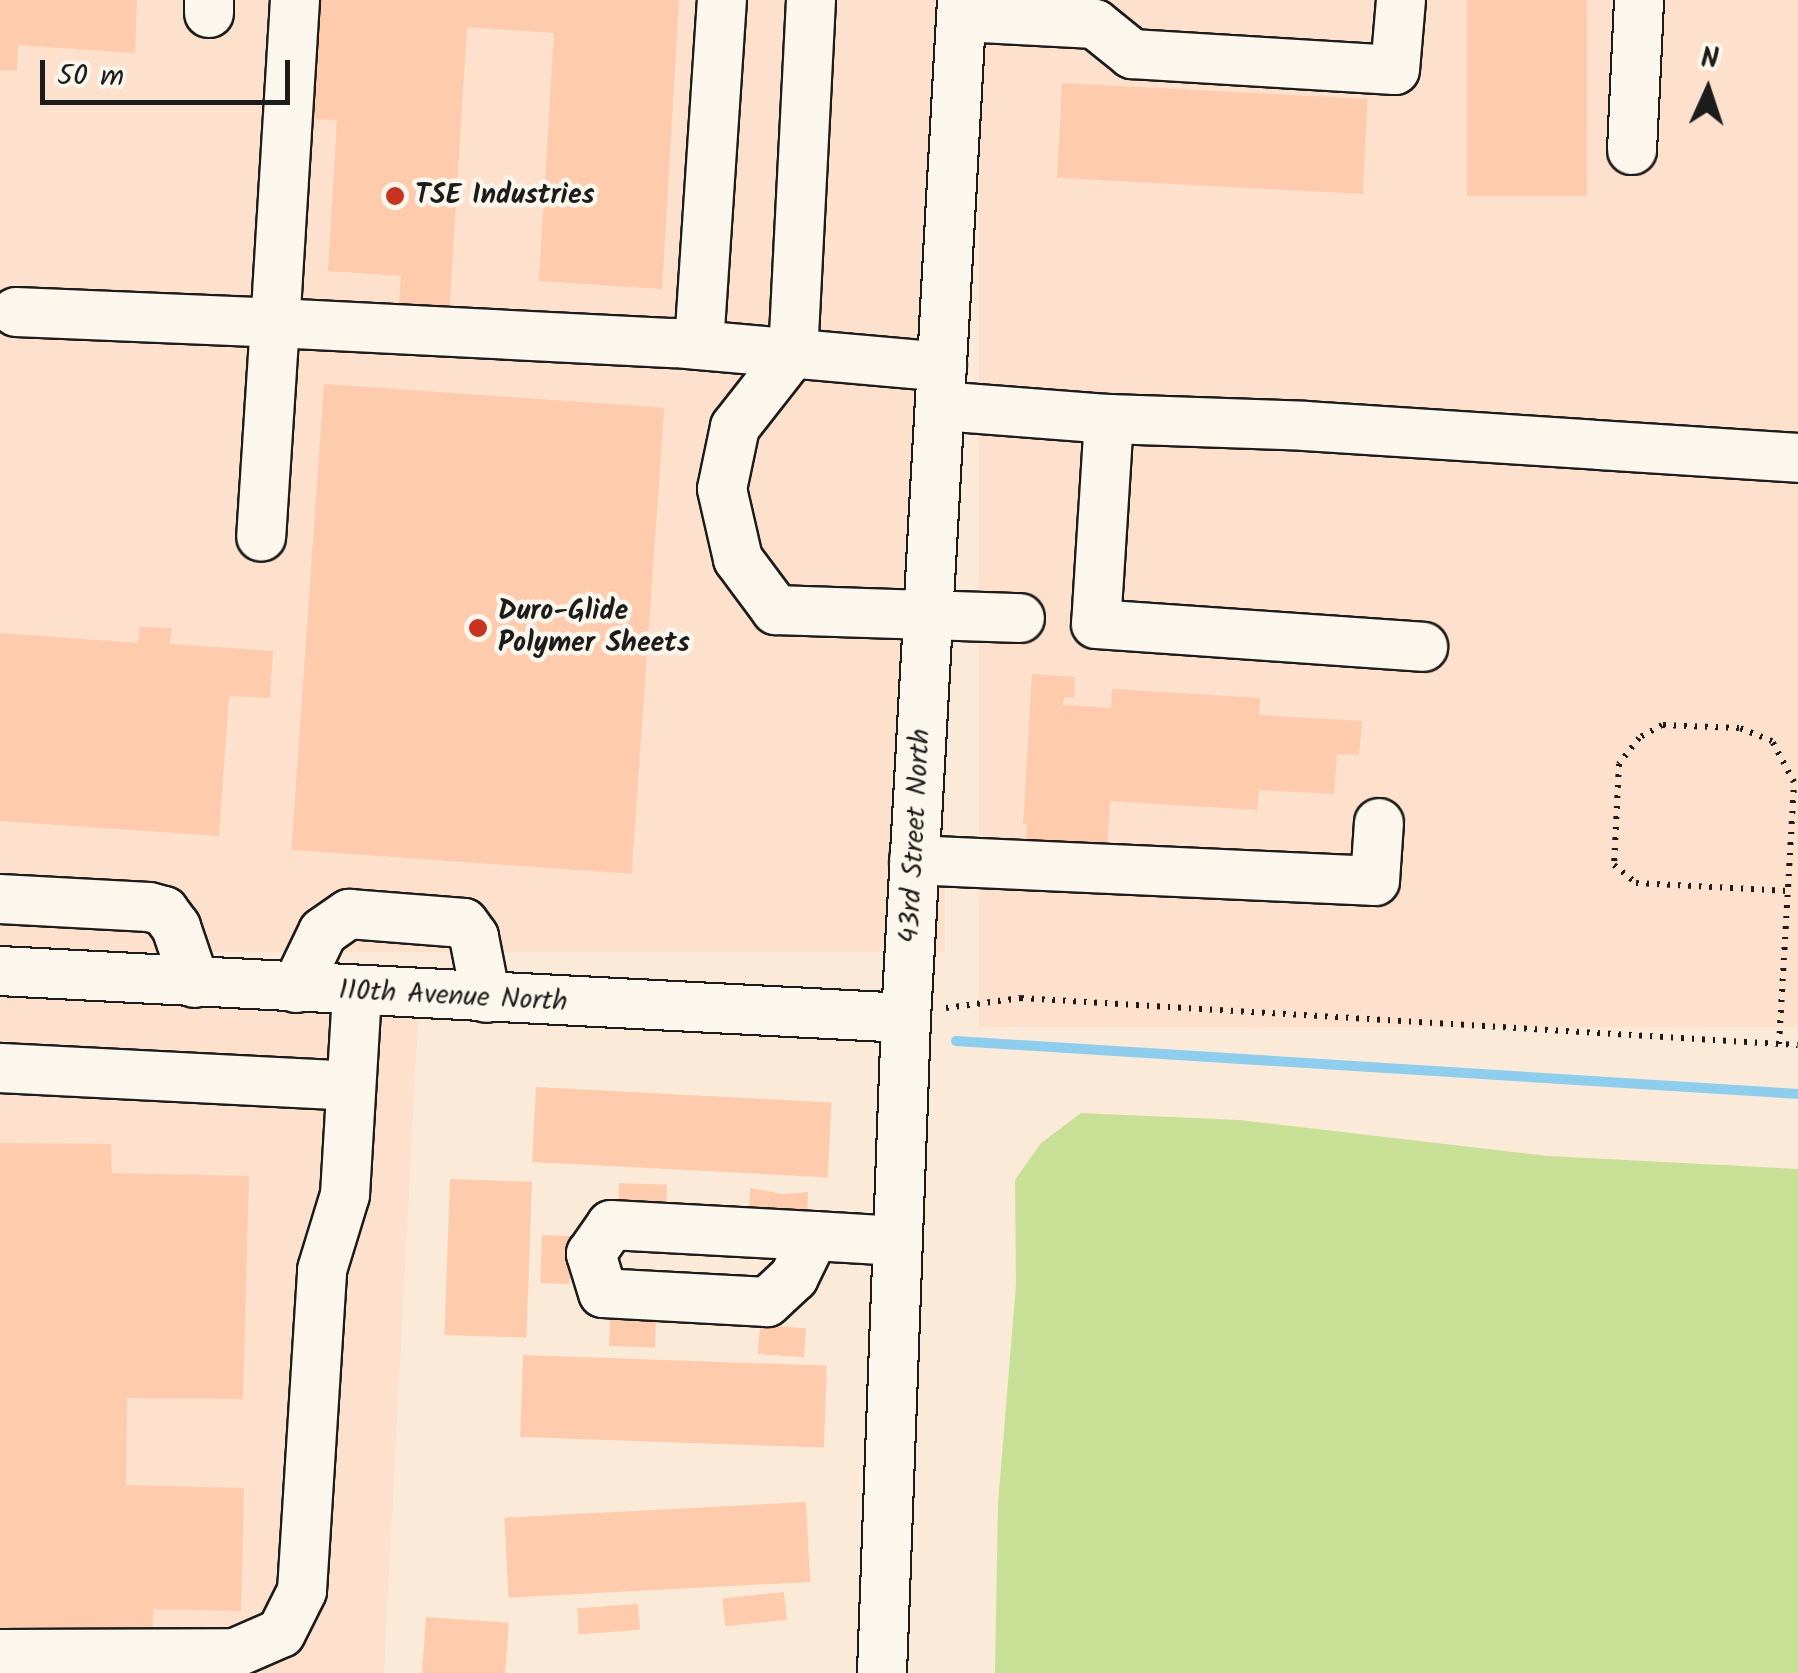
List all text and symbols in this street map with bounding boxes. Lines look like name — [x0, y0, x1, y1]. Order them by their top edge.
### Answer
text: N — [1700, 37, 1720, 82]
scale bar — [45, 40, 295, 102]
north arrow — [1658, 40, 1758, 140]
text: 50 m — [57, 53, 124, 101]
place label: TSE Industries — [415, 179, 595, 213]
marker: TSE Industries — [384, 185, 406, 207]
place label: Duro-Glide Polymer Sheets — [498, 595, 690, 661]
marker: Duro-Glide Polymer Sheets — [467, 617, 489, 639]
street label: 43rd Street North — [894, 728, 938, 944]
street label: 110th Avenue North — [338, 974, 568, 1020]

